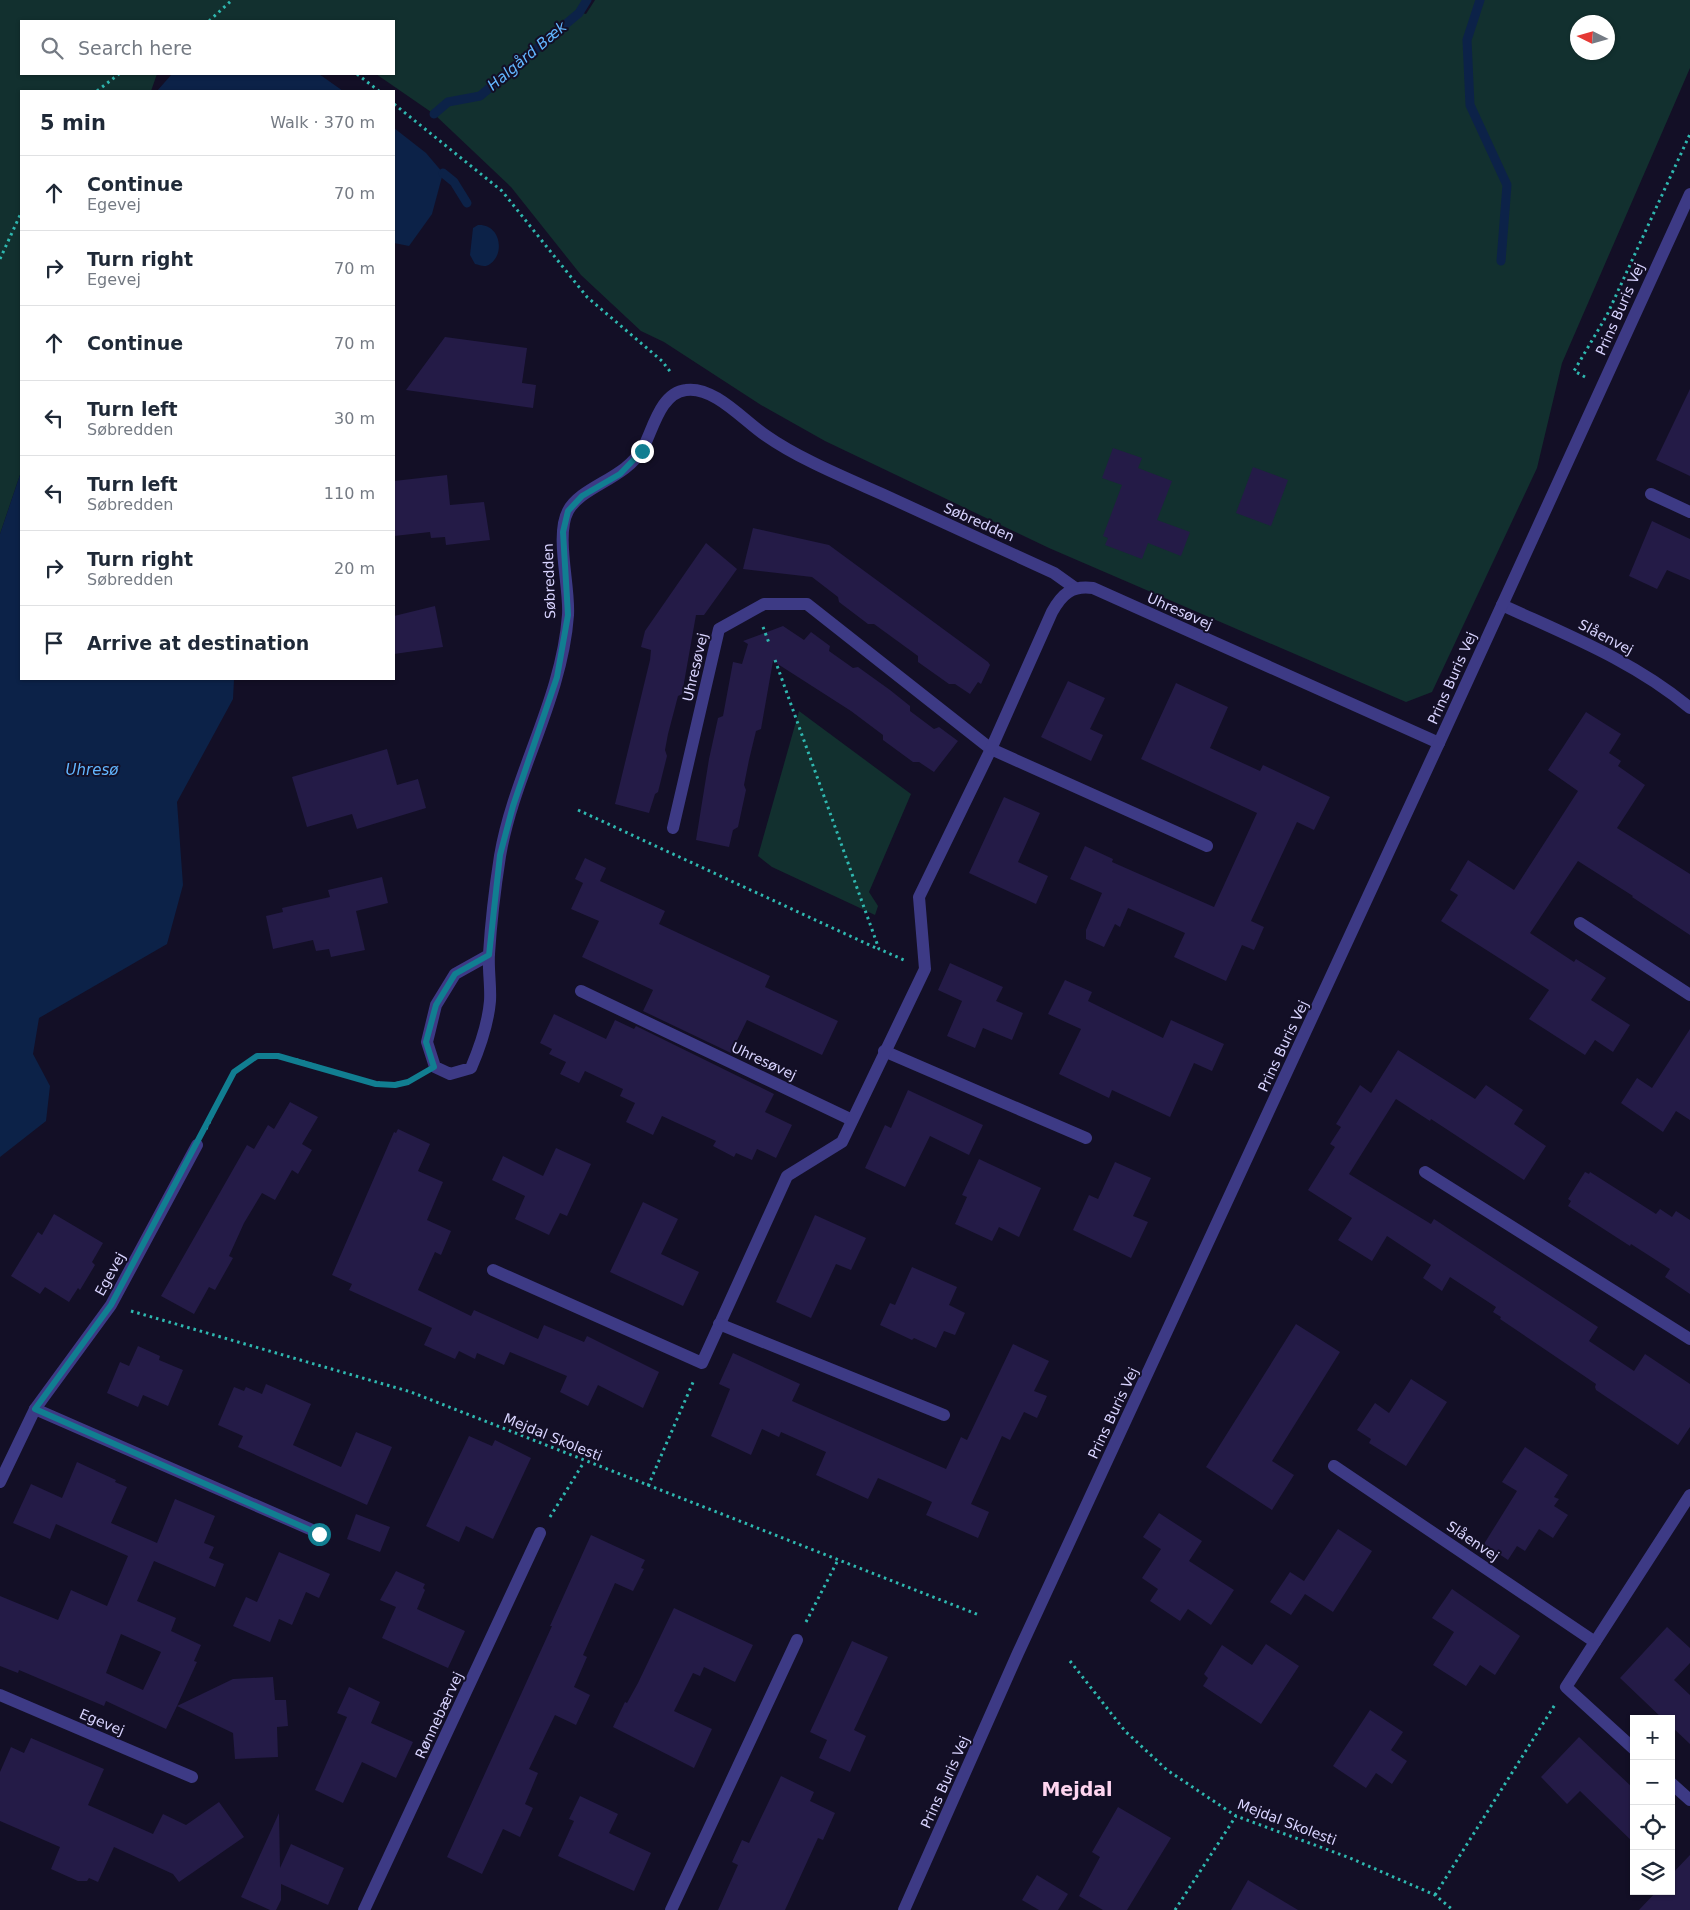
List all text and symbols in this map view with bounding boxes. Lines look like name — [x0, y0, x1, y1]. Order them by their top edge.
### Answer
north arrow — [1570, 15, 1615, 60]
water label: Halgård Bæk — [484, 17, 571, 94]
search box — [20, 20, 395, 75]
icon: search — [38, 34, 66, 62]
text: Search here — [78, 37, 192, 59]
text: 5 min — [40, 111, 106, 135]
text: Walk · 370 m — [270, 113, 375, 132]
text: Continue — [87, 173, 183, 195]
icon: ahead — [40, 179, 68, 207]
text: 70 m — [334, 184, 375, 203]
text: Egevej — [87, 195, 141, 214]
text: Turn right — [87, 248, 193, 270]
icon: right — [40, 254, 68, 282]
text: 70 m — [334, 259, 375, 278]
street label: Prins Buris Vej — [1592, 260, 1648, 358]
text: Egevej — [87, 270, 141, 289]
icon: ahead — [40, 329, 68, 357]
text: Continue — [87, 332, 183, 354]
text: 70 m — [334, 334, 375, 353]
text: Turn left — [87, 398, 178, 420]
icon: left — [40, 404, 68, 432]
text: 30 m — [334, 409, 375, 428]
text: Søbredden — [87, 420, 173, 439]
route end — [631, 440, 654, 463]
text: Turn left — [87, 473, 178, 495]
icon: left — [40, 479, 68, 507]
text: 110 m — [324, 484, 375, 503]
text: Søbredden — [87, 495, 173, 514]
street label: Søbredden — [941, 499, 1017, 545]
street label: Søbredden — [540, 543, 558, 619]
text: Turn right — [87, 548, 193, 570]
icon: right — [40, 554, 68, 582]
text: 20 m — [334, 559, 375, 578]
text: Søbredden — [87, 570, 173, 589]
street label: Uhresøvej — [1145, 589, 1215, 633]
street label: Slåenvej — [1576, 616, 1636, 658]
icon: arrive — [40, 629, 68, 657]
street label: Prins Buris Vej — [1424, 629, 1480, 727]
street label: Uhresøvej — [679, 631, 711, 703]
text: Arrive at destination — [87, 632, 309, 654]
water label: Uhresø — [66, 761, 119, 779]
street label: Prins Buris Vej — [1255, 998, 1311, 1094]
street label: Uhresøvej — [729, 1039, 799, 1083]
street label: Egevej — [92, 1250, 128, 1298]
street label: Prins Buris Vej — [1085, 1365, 1141, 1461]
street label: Mejdal Skolesti — [501, 1410, 605, 1464]
street label: Slåenvej — [1444, 1518, 1502, 1564]
route start — [308, 1523, 331, 1546]
street label: Rønnebærvej — [412, 1669, 466, 1761]
street label: Egevej — [77, 1705, 127, 1739]
map controls — [1630, 1715, 1675, 1895]
button: + — [1630, 1715, 1675, 1760]
street label: Prins Buris Vej — [917, 1733, 973, 1831]
button: − — [1630, 1760, 1675, 1805]
district label: Mejdal — [1041, 1778, 1113, 1800]
street label: Mejdal Skolesti — [1235, 1796, 1339, 1848]
button: locate — [1630, 1805, 1675, 1850]
button: layers — [1630, 1850, 1675, 1895]

